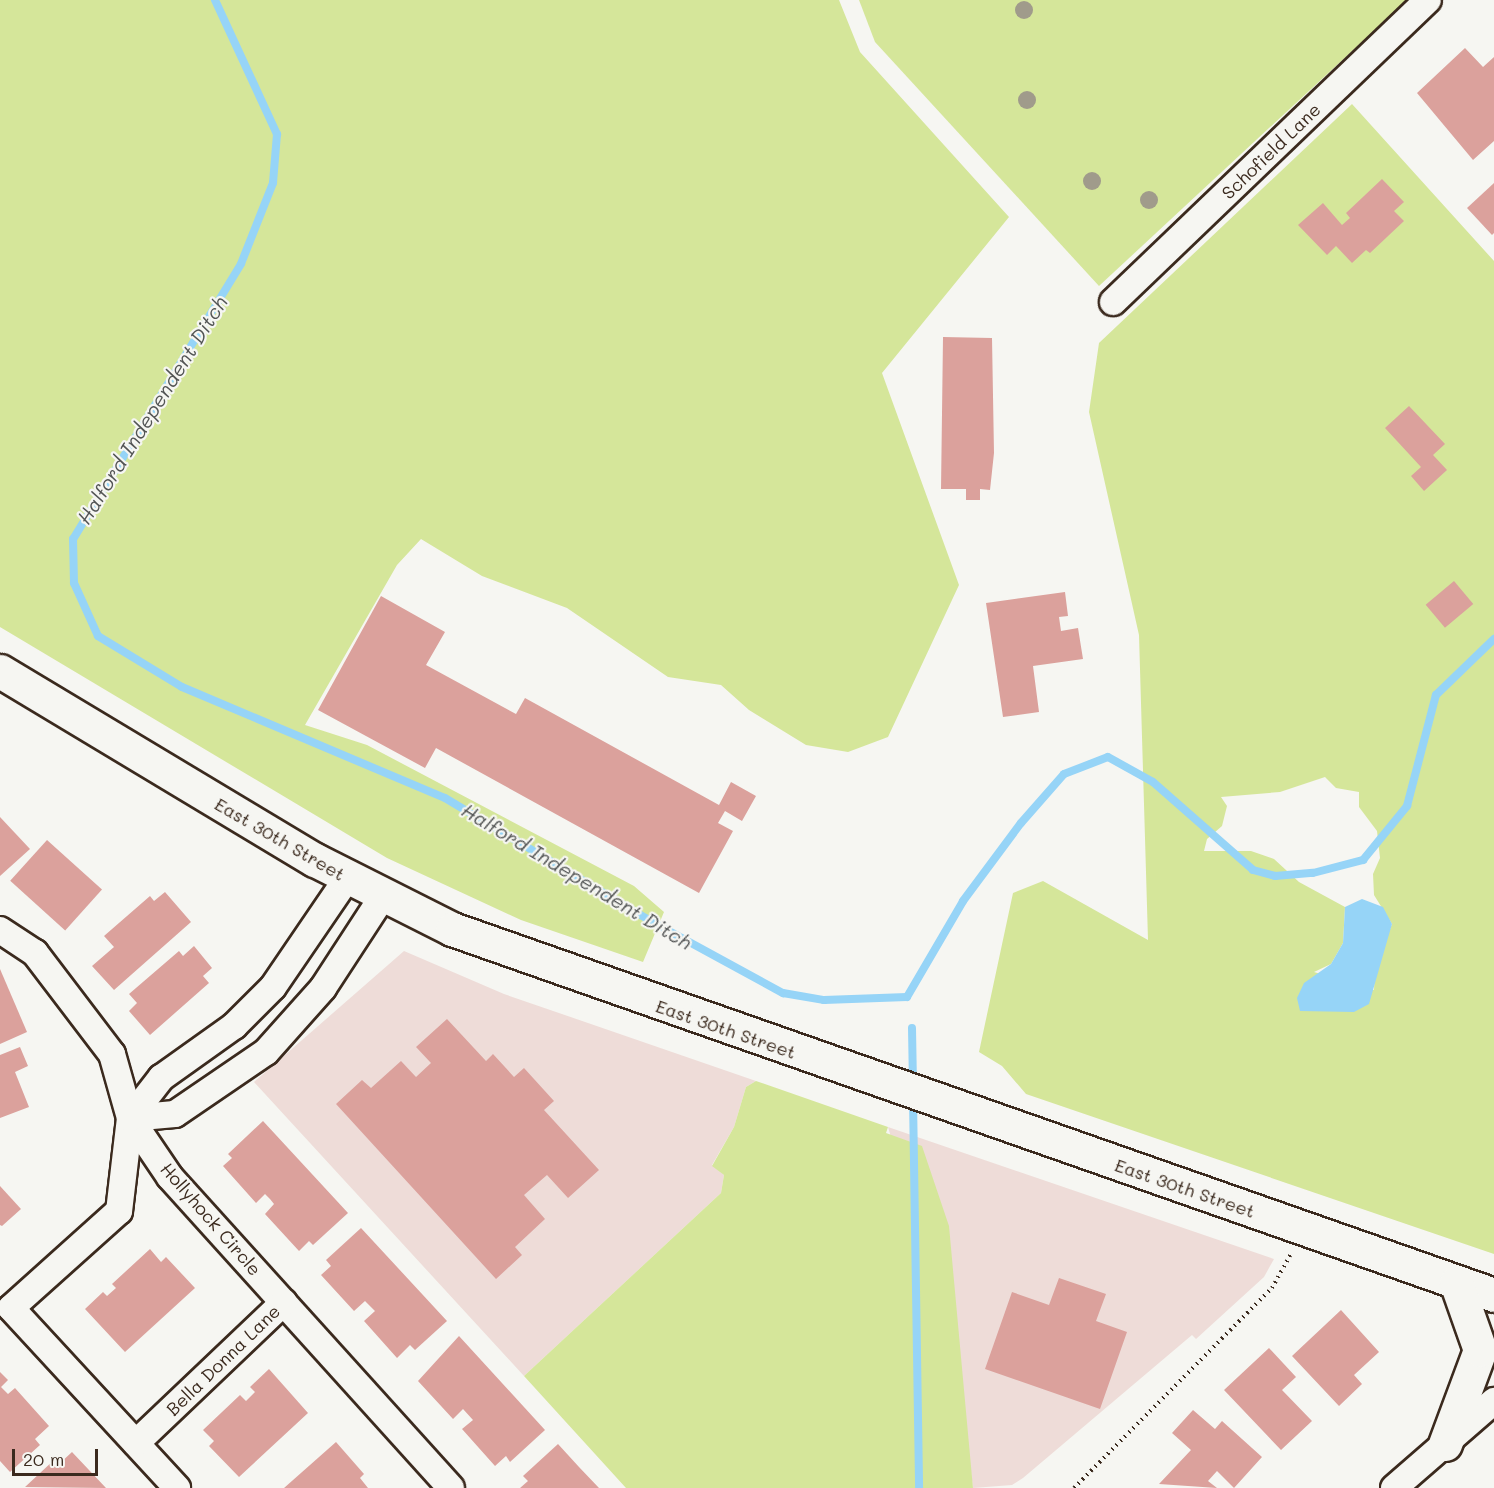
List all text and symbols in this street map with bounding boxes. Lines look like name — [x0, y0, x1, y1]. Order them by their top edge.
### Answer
street label: Schofield Lane — [1217, 99, 1325, 203]
water label: Halford Independent Ditch — [72, 292, 232, 528]
street label: East 30th Street — [211, 793, 349, 885]
water label: Halford Independent Ditch — [458, 798, 696, 954]
street label: East 30th Street — [653, 995, 799, 1063]
street label: East 30th Street — [1112, 1154, 1258, 1222]
street label: Hollyhock Circle — [156, 1158, 266, 1280]
street label: Bella Donna Lane — [162, 1300, 284, 1420]
scale bar — [15, 1437, 100, 1475]
text: 20 m — [23, 1447, 64, 1471]

